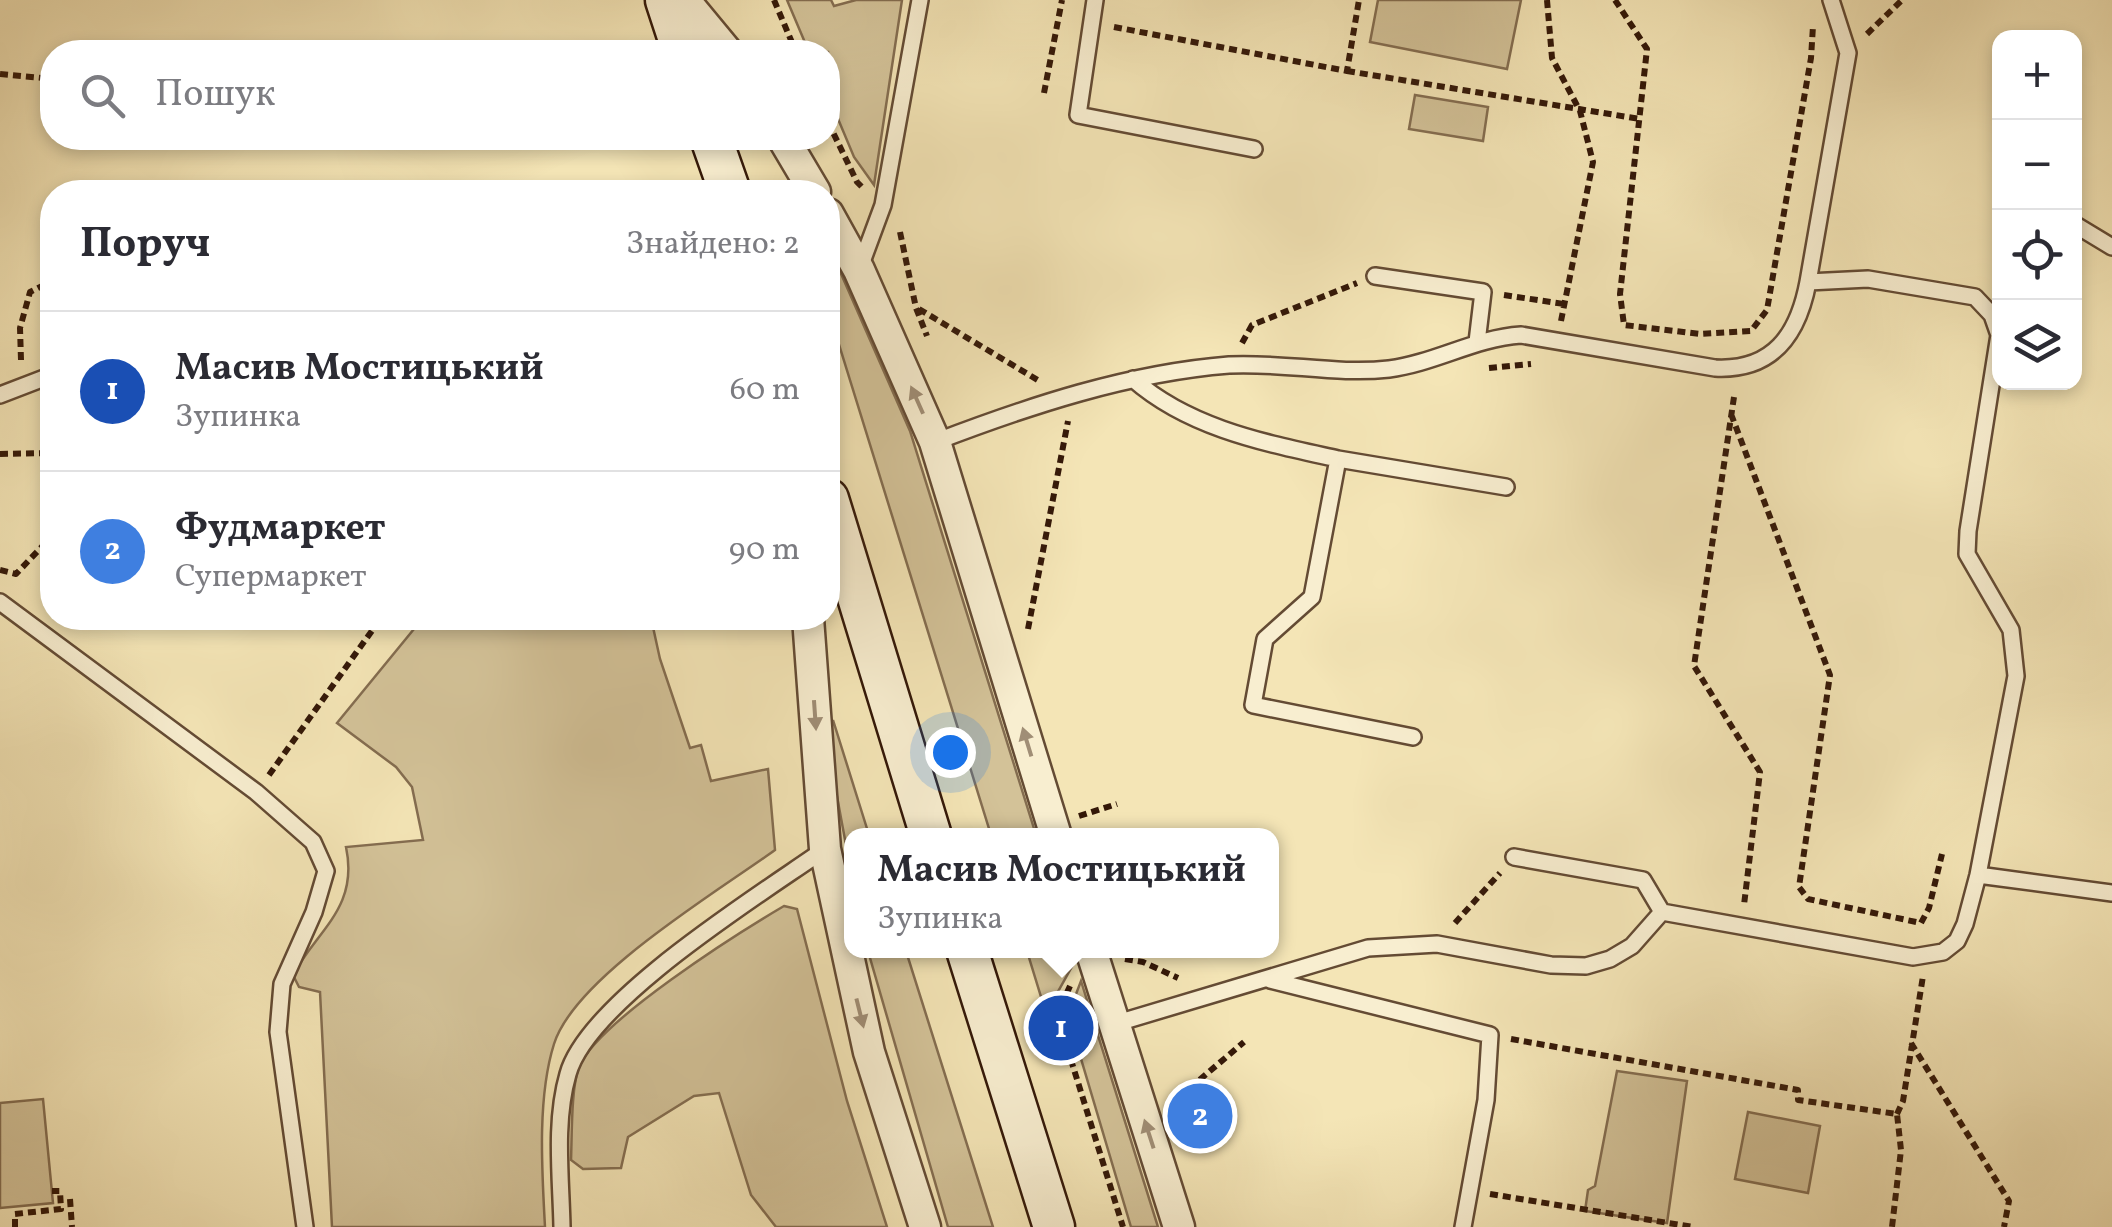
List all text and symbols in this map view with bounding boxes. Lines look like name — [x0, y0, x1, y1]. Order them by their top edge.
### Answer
map controls — [1992, 30, 2082, 390]
button: + — [1992, 30, 2082, 120]
search box — [40, 40, 840, 150]
icon: search — [75, 68, 130, 123]
text: Пошук — [155, 69, 275, 122]
button: − — [1992, 120, 2082, 210]
button: locate — [1992, 210, 2082, 300]
text: Поруч — [80, 216, 210, 275]
text: Знайдено: 2 — [626, 223, 800, 267]
button: layers — [1992, 300, 2082, 390]
text: Масив Мостицький — [175, 343, 544, 396]
text: 1 — [106, 369, 119, 413]
text: 60 m — [730, 369, 800, 413]
one-way arrow — [909, 385, 925, 415]
text: Зупинка — [175, 396, 301, 440]
text: Фудмаркет — [175, 503, 386, 556]
text: 2 — [104, 529, 121, 573]
text: 90 m — [729, 529, 800, 573]
text: Супермаркет — [175, 556, 366, 600]
one-way arrow — [807, 699, 823, 731]
your location — [925, 727, 976, 778]
one-way arrow — [1019, 727, 1034, 757]
popup — [844, 828, 1279, 958]
text: Масив Мостицький — [877, 845, 1246, 898]
text: Зупинка — [877, 898, 1003, 942]
pin: 1 — [1028, 990, 1094, 1066]
one-way arrow — [852, 998, 868, 1029]
pin: 2 — [1168, 1078, 1232, 1154]
one-way arrow — [1141, 1119, 1156, 1149]

